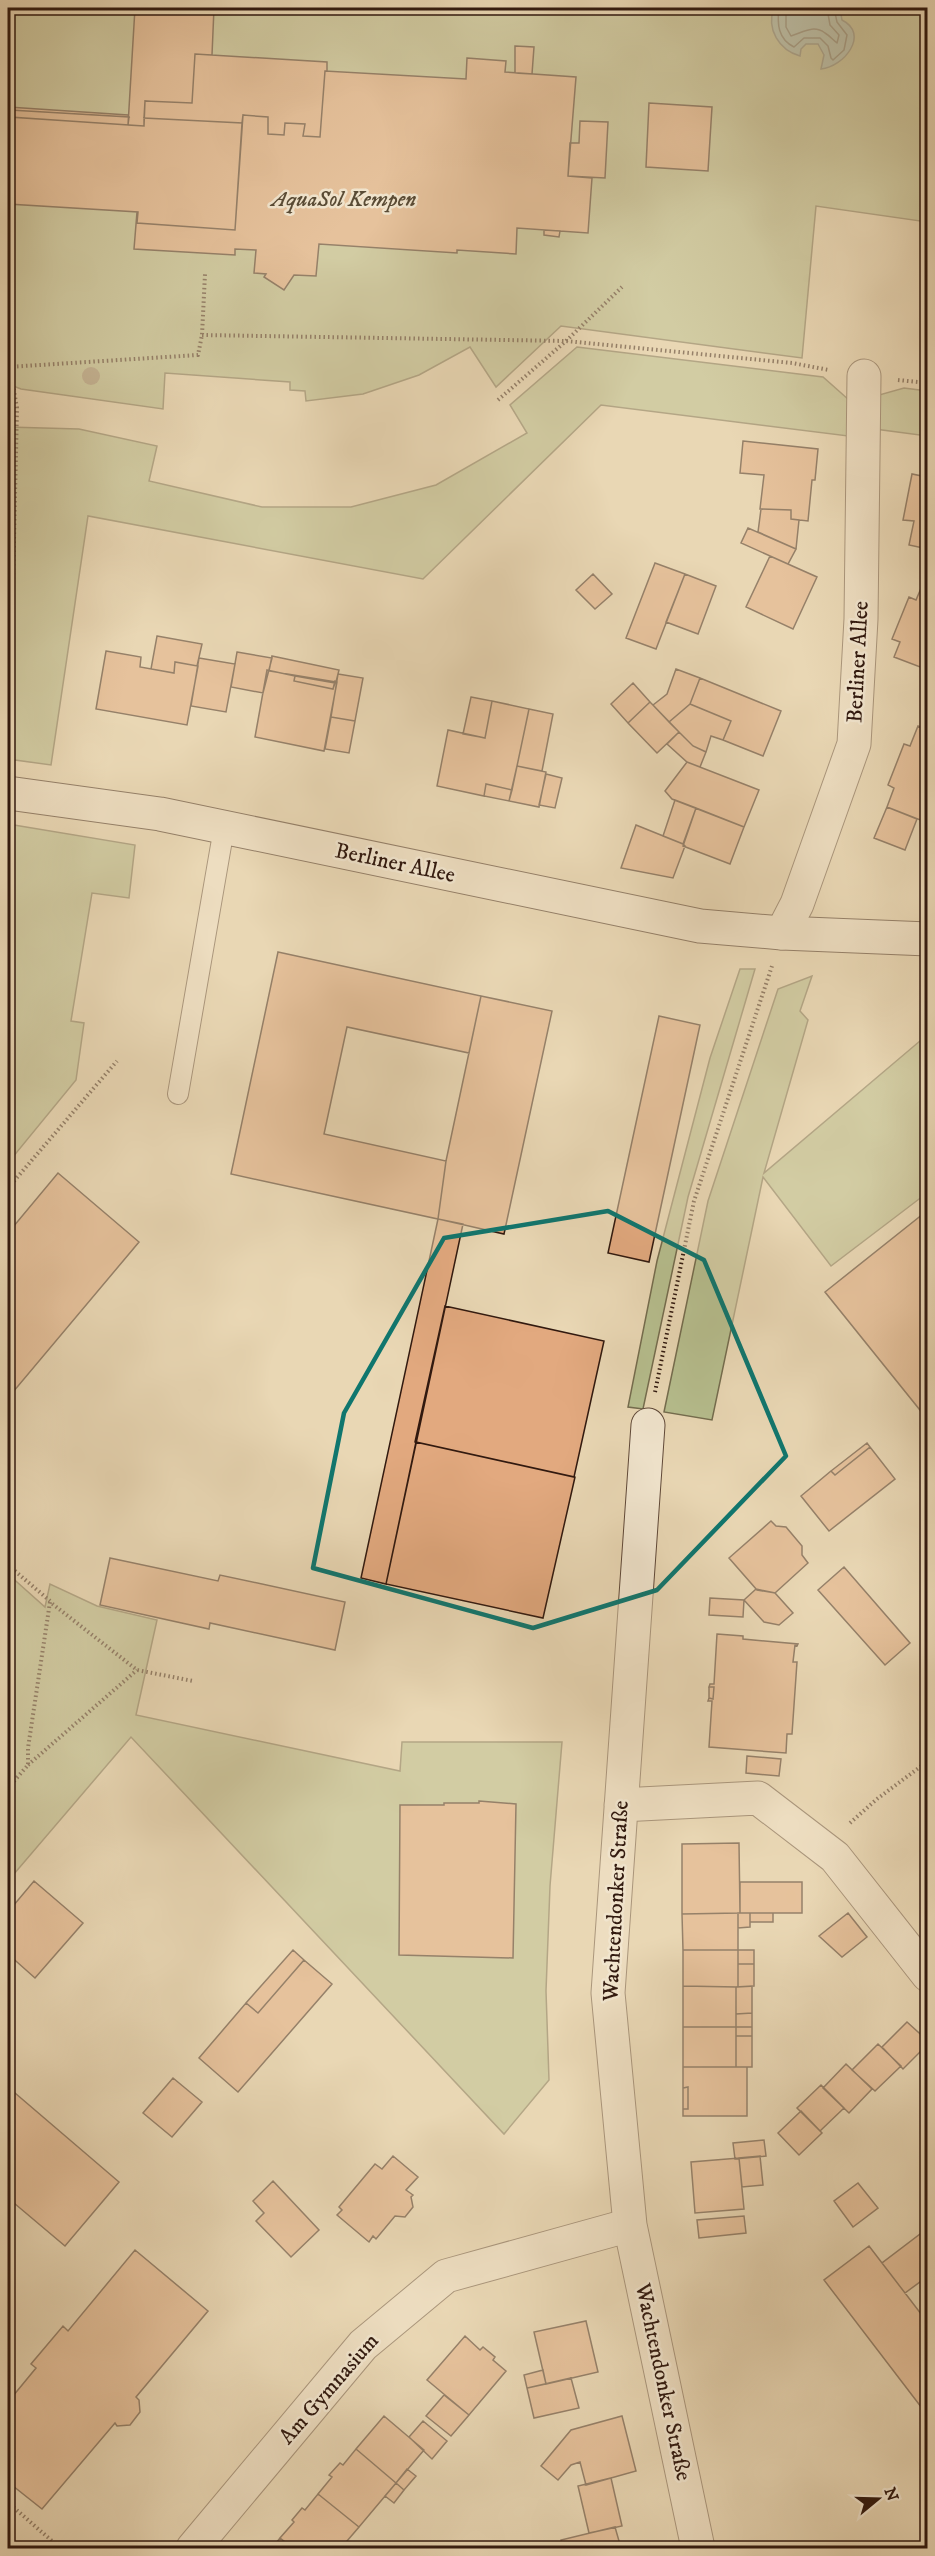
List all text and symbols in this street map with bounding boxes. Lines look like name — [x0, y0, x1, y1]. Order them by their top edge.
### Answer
park label: AquaSol Kempen — [269, 186, 416, 214]
street label: Berliner Allee — [841, 600, 875, 724]
street label: Berliner Allee — [332, 837, 458, 889]
street label: Wachtendonker Straße — [597, 1800, 635, 2003]
street label: Wachtendonker Straße — [629, 2280, 697, 2483]
street label: Am Gymnasium — [273, 2328, 385, 2450]
north arrow — [848, 2469, 908, 2529]
text: N — [880, 2485, 903, 2504]

